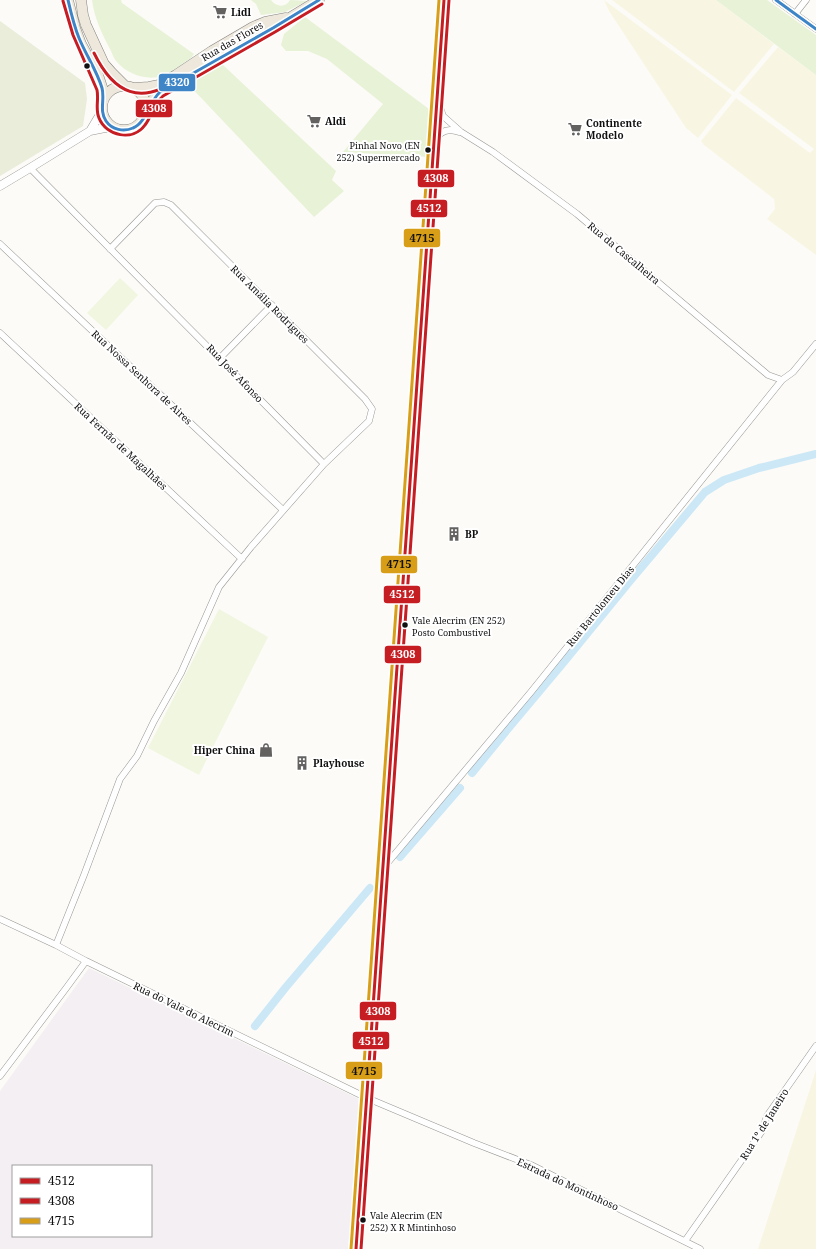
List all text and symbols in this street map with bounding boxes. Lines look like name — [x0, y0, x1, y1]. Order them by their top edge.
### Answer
supermarket icon: Lidl — [212, 4, 228, 20]
place label: Lidl — [231, 5, 252, 19]
street label: Rua das Flores — [198, 17, 266, 64]
unlabelled marker — [82, 61, 92, 71]
line badge: 4320 — [158, 73, 196, 92]
text: 4320 — [165, 74, 189, 89]
line badge: 4308 — [135, 99, 173, 118]
text: 4308 — [142, 100, 166, 115]
supermarket icon: Aldi — [306, 113, 322, 129]
place label: Aldi — [325, 114, 347, 128]
place label: Continente Modelo — [586, 116, 642, 142]
supermarket icon: Continente Modelo — [567, 121, 583, 137]
place label: Pinhal Novo (EN 252) Supermercado — [336, 139, 420, 164]
marker: Pinhal Novo (EN 252) Supermercado — [423, 145, 433, 155]
line badge: 4308 — [417, 169, 455, 188]
text: 4308 — [424, 170, 448, 185]
line badge: 4512 — [410, 199, 448, 218]
text: 4512 — [417, 200, 441, 215]
street label: Rua da Cascalheira — [585, 219, 663, 288]
line badge: 4715 — [403, 228, 441, 248]
text: 4715 — [410, 230, 434, 245]
street label: Rua Amália Rodrigues — [228, 262, 313, 347]
street label: Rua Nossa Senhora de Aires — [89, 327, 196, 428]
street label: Rua José Afonso — [204, 341, 267, 405]
street label: Rua Fernão de Magalhães — [72, 399, 171, 493]
building icon: BP — [446, 526, 462, 542]
place label: BP — [465, 527, 479, 541]
line badge: 4715 — [380, 555, 418, 574]
text: 4715 — [387, 556, 411, 571]
street label: Rua Bartolomeu Dias — [563, 562, 637, 649]
line badge: 4512 — [383, 585, 421, 604]
text: 4512 — [390, 586, 414, 601]
place label: Vale Alecrim (EN 252) Posto Combustivel — [412, 614, 505, 639]
marker: Vale Alecrim (EN 252) Posto Combustivel — [400, 620, 410, 630]
line badge: 4308 — [384, 645, 422, 664]
text: 4308 — [391, 646, 415, 661]
shop icon: Hiper China — [258, 742, 274, 758]
place label: Hiper China — [194, 743, 255, 757]
building icon: Playhouse — [294, 755, 310, 771]
place label: Playhouse — [313, 756, 365, 770]
street label: Rua do Vale do Alecrim — [131, 978, 237, 1040]
line badge: 4308 — [359, 1001, 397, 1021]
text: 4308 — [366, 1003, 390, 1018]
line badge: 4512 — [352, 1031, 390, 1050]
text: 4512 — [359, 1033, 383, 1048]
line badge: 4715 — [345, 1061, 383, 1080]
text: 4715 — [352, 1063, 376, 1078]
street label: Rua 1º de Janeiro — [736, 1085, 792, 1163]
street label: Estrada do Montinhoso — [515, 1154, 621, 1214]
legend — [12, 1165, 152, 1237]
text: 4512 — [48, 1172, 75, 1189]
text: 4308 — [48, 1192, 75, 1209]
place label: Vale Alecrim (EN 252) X R Mintinhoso — [370, 1209, 456, 1234]
text: 4715 — [48, 1212, 75, 1229]
marker: Vale Alecrim (EN 252) X R Mintinhoso — [358, 1215, 368, 1225]

